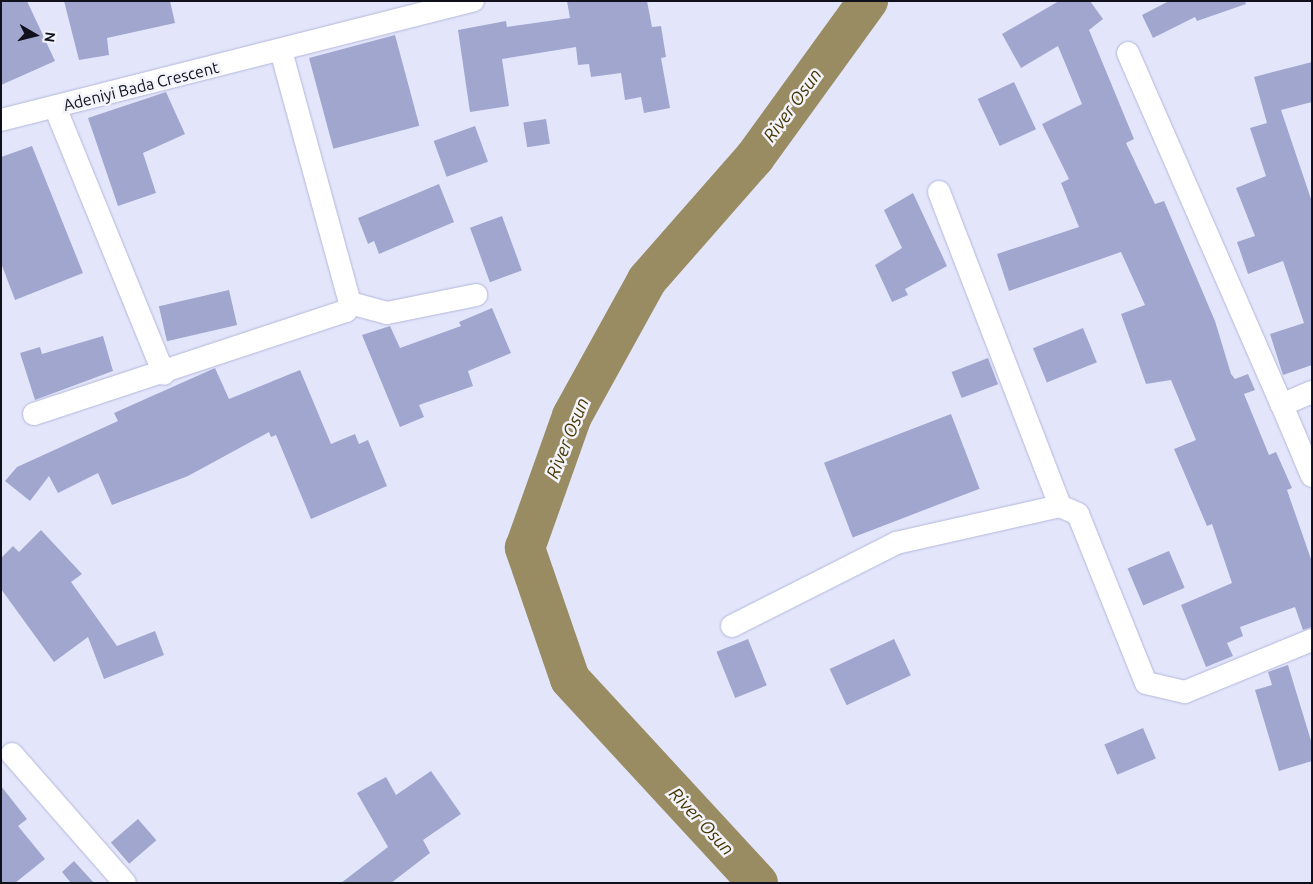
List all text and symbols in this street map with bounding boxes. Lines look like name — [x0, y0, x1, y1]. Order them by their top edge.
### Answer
north arrow — [10, 10, 60, 60]
text: N — [41, 31, 59, 43]
street label: Adeniyi Bada Crescent — [61, 57, 221, 115]
water label: River Osun — [758, 64, 826, 146]
water label: River Osun — [541, 394, 593, 482]
water label: River Osun — [665, 783, 739, 859]

